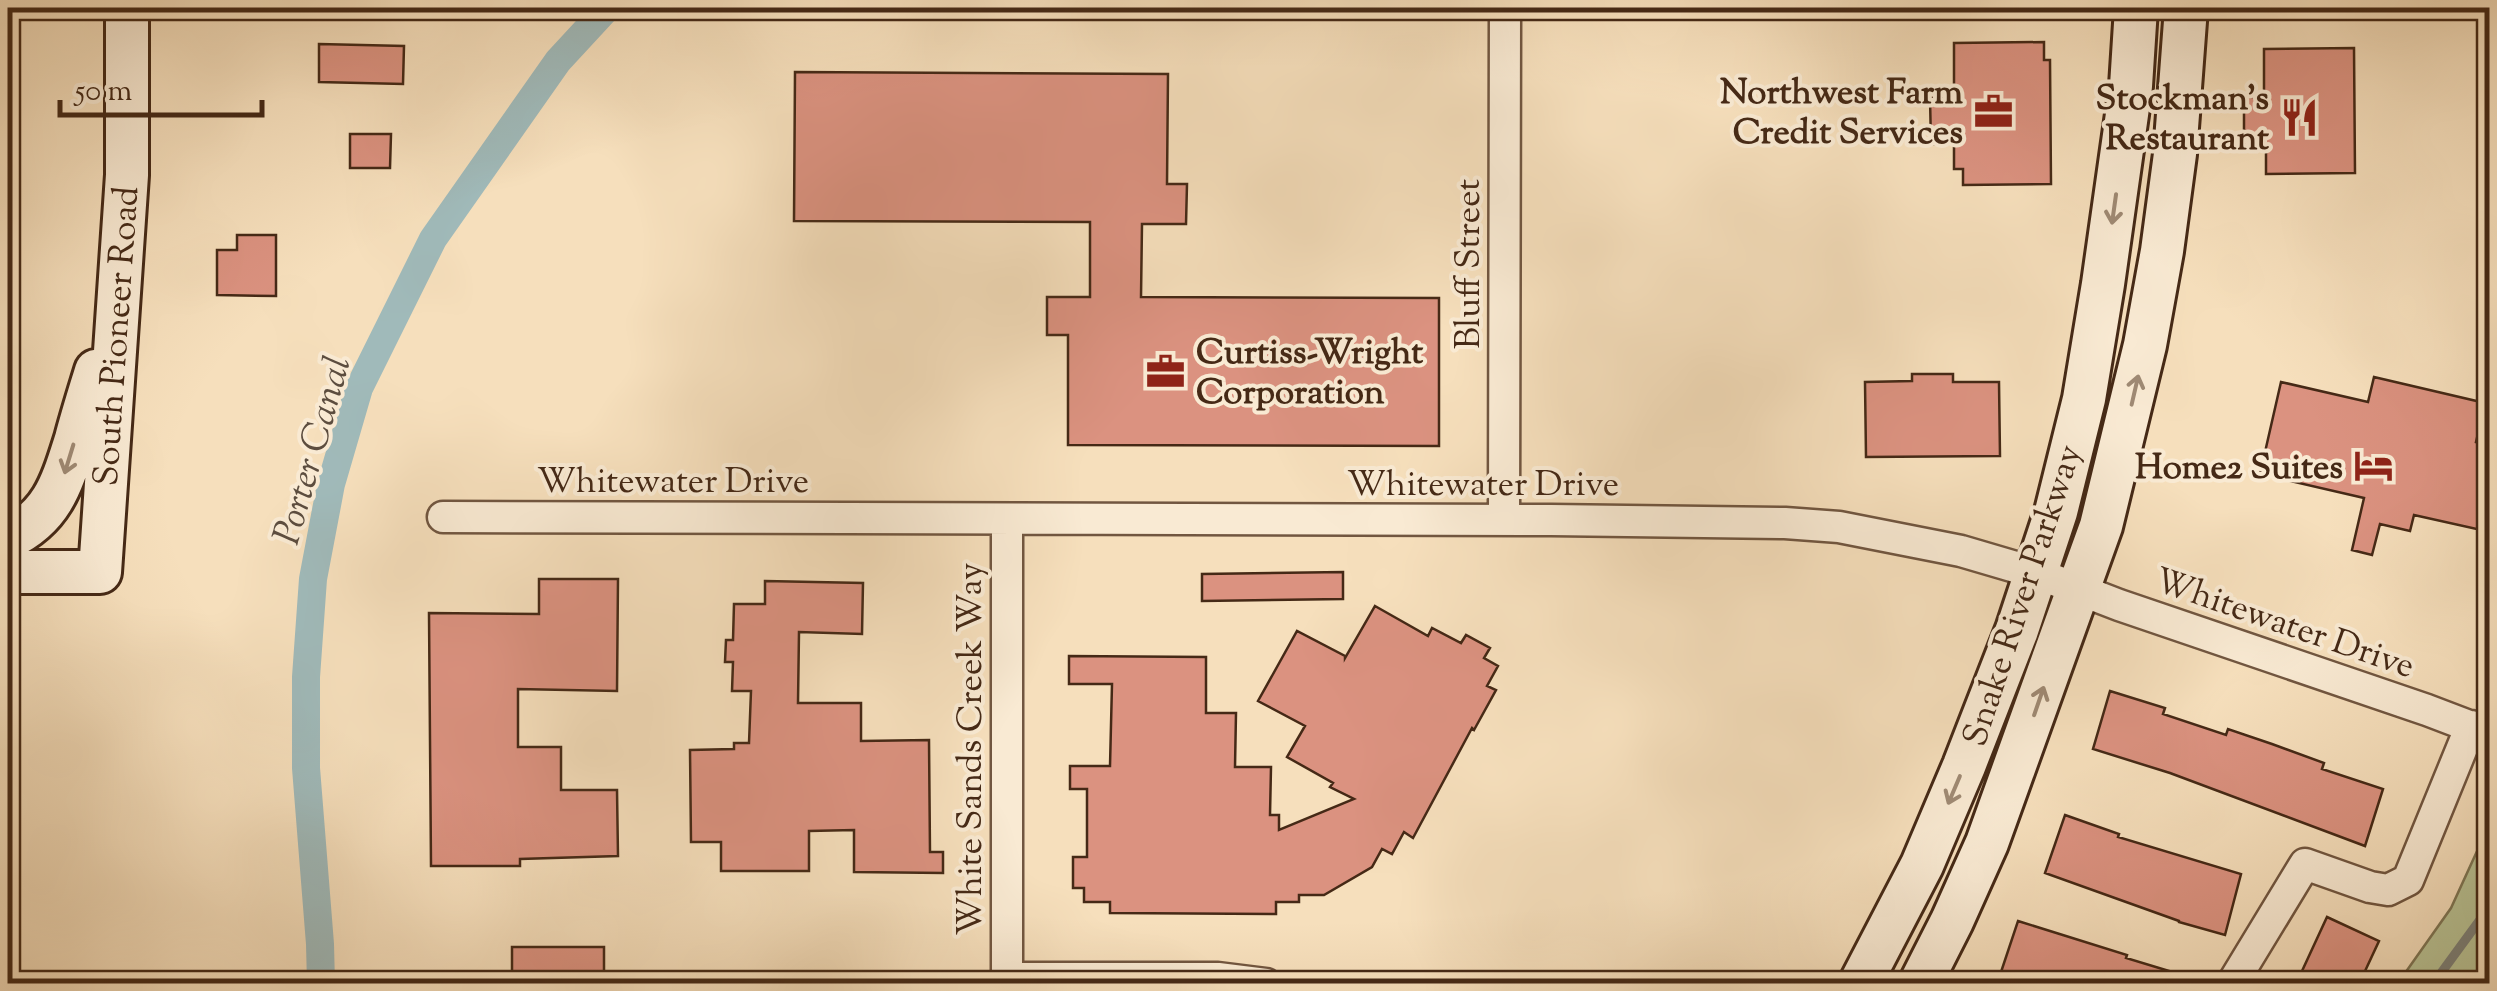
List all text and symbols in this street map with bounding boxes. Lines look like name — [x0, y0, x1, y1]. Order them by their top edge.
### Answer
scale bar — [60, 55, 262, 117]
place label: Northwest Farm Credit Services — [1720, 69, 1963, 160]
text: 50 m — [73, 71, 133, 114]
place label: Stockman's Restaurant — [2096, 75, 2269, 166]
office icon: Northwest Farm Credit Services — [1972, 90, 2014, 132]
restaurant icon: Stockman's Restaurant — [2278, 96, 2320, 138]
street label: Bluff Street — [1445, 179, 1496, 349]
street label: South Pioneer Road — [83, 184, 154, 488]
one-way arrow — [2105, 192, 2123, 224]
place label: Curtiss-Wright Corporation — [1196, 329, 1423, 420]
office icon: Curtiss-Wright Corporation — [1145, 350, 1187, 392]
water label: Porter Canal — [262, 351, 367, 552]
one-way arrow — [2126, 375, 2145, 407]
street label: Snake River Parkway — [1951, 439, 2097, 753]
one-way arrow — [59, 443, 77, 474]
place label: Home2 Suites — [2135, 444, 2343, 495]
hotel icon: Home2 Suites — [2352, 445, 2394, 487]
street label: Whitewater Drive — [537, 458, 809, 509]
street label: Whitewater Drive — [1347, 461, 1619, 512]
street label: Whitewater Drive — [2147, 557, 2421, 694]
street label: White Sands Creek Way — [947, 563, 998, 935]
one-way arrow — [2032, 685, 2050, 717]
one-way arrow — [1944, 774, 1962, 805]

